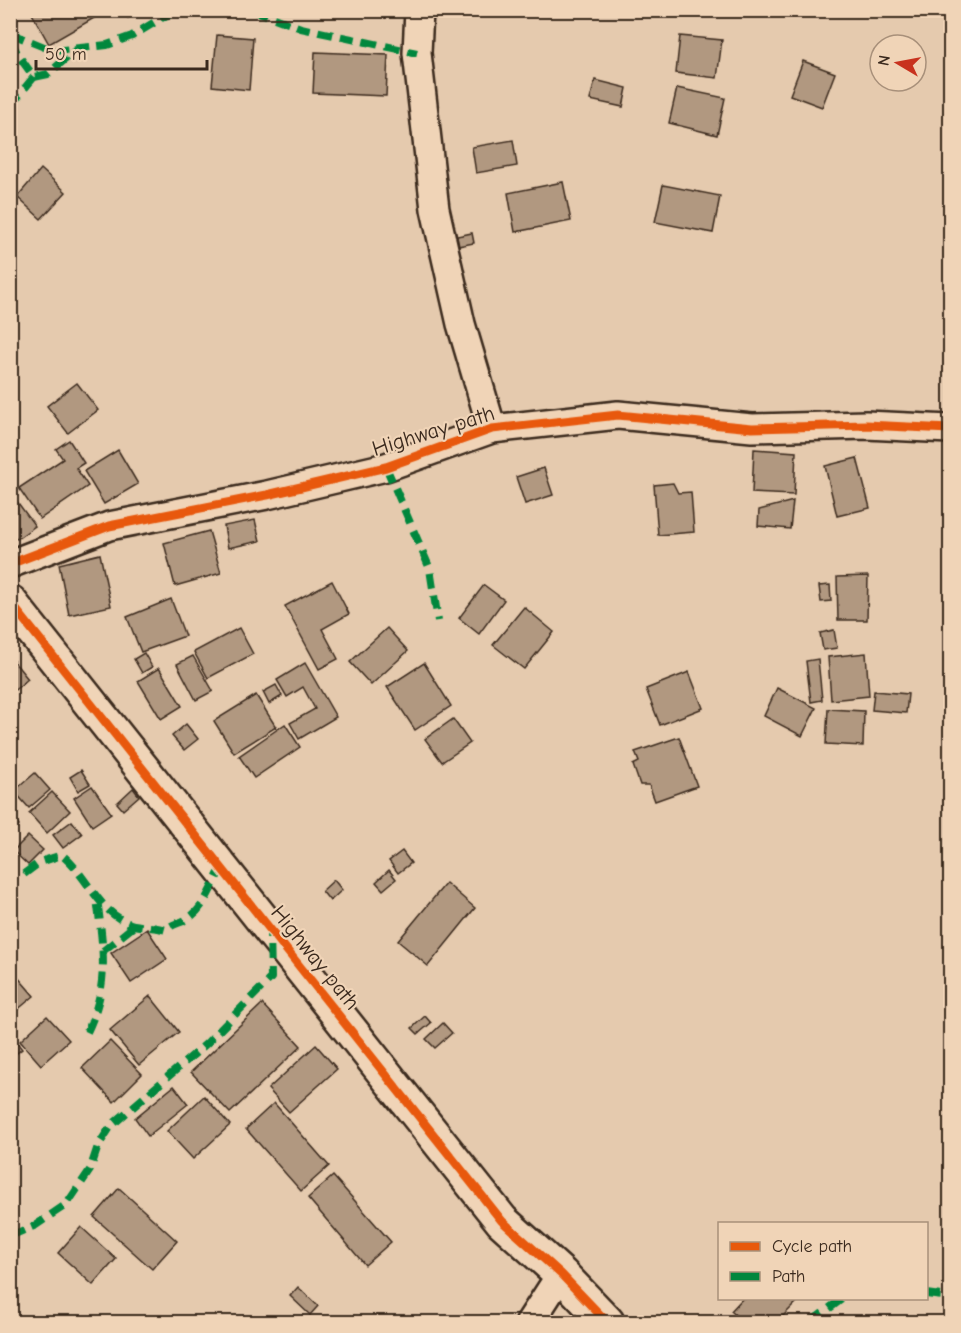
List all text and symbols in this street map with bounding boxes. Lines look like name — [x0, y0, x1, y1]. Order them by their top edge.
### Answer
scale bar — [36, 33, 207, 71]
north arrow — [868, 33, 928, 93]
text: 50 m — [45, 44, 87, 65]
text: N — [874, 54, 894, 67]
street label: Highway path — [369, 400, 498, 462]
street label: Highway path — [265, 900, 365, 1015]
legend — [718, 1222, 928, 1300]
text: Cycle path — [772, 1236, 852, 1257]
text: Path — [772, 1266, 805, 1287]

